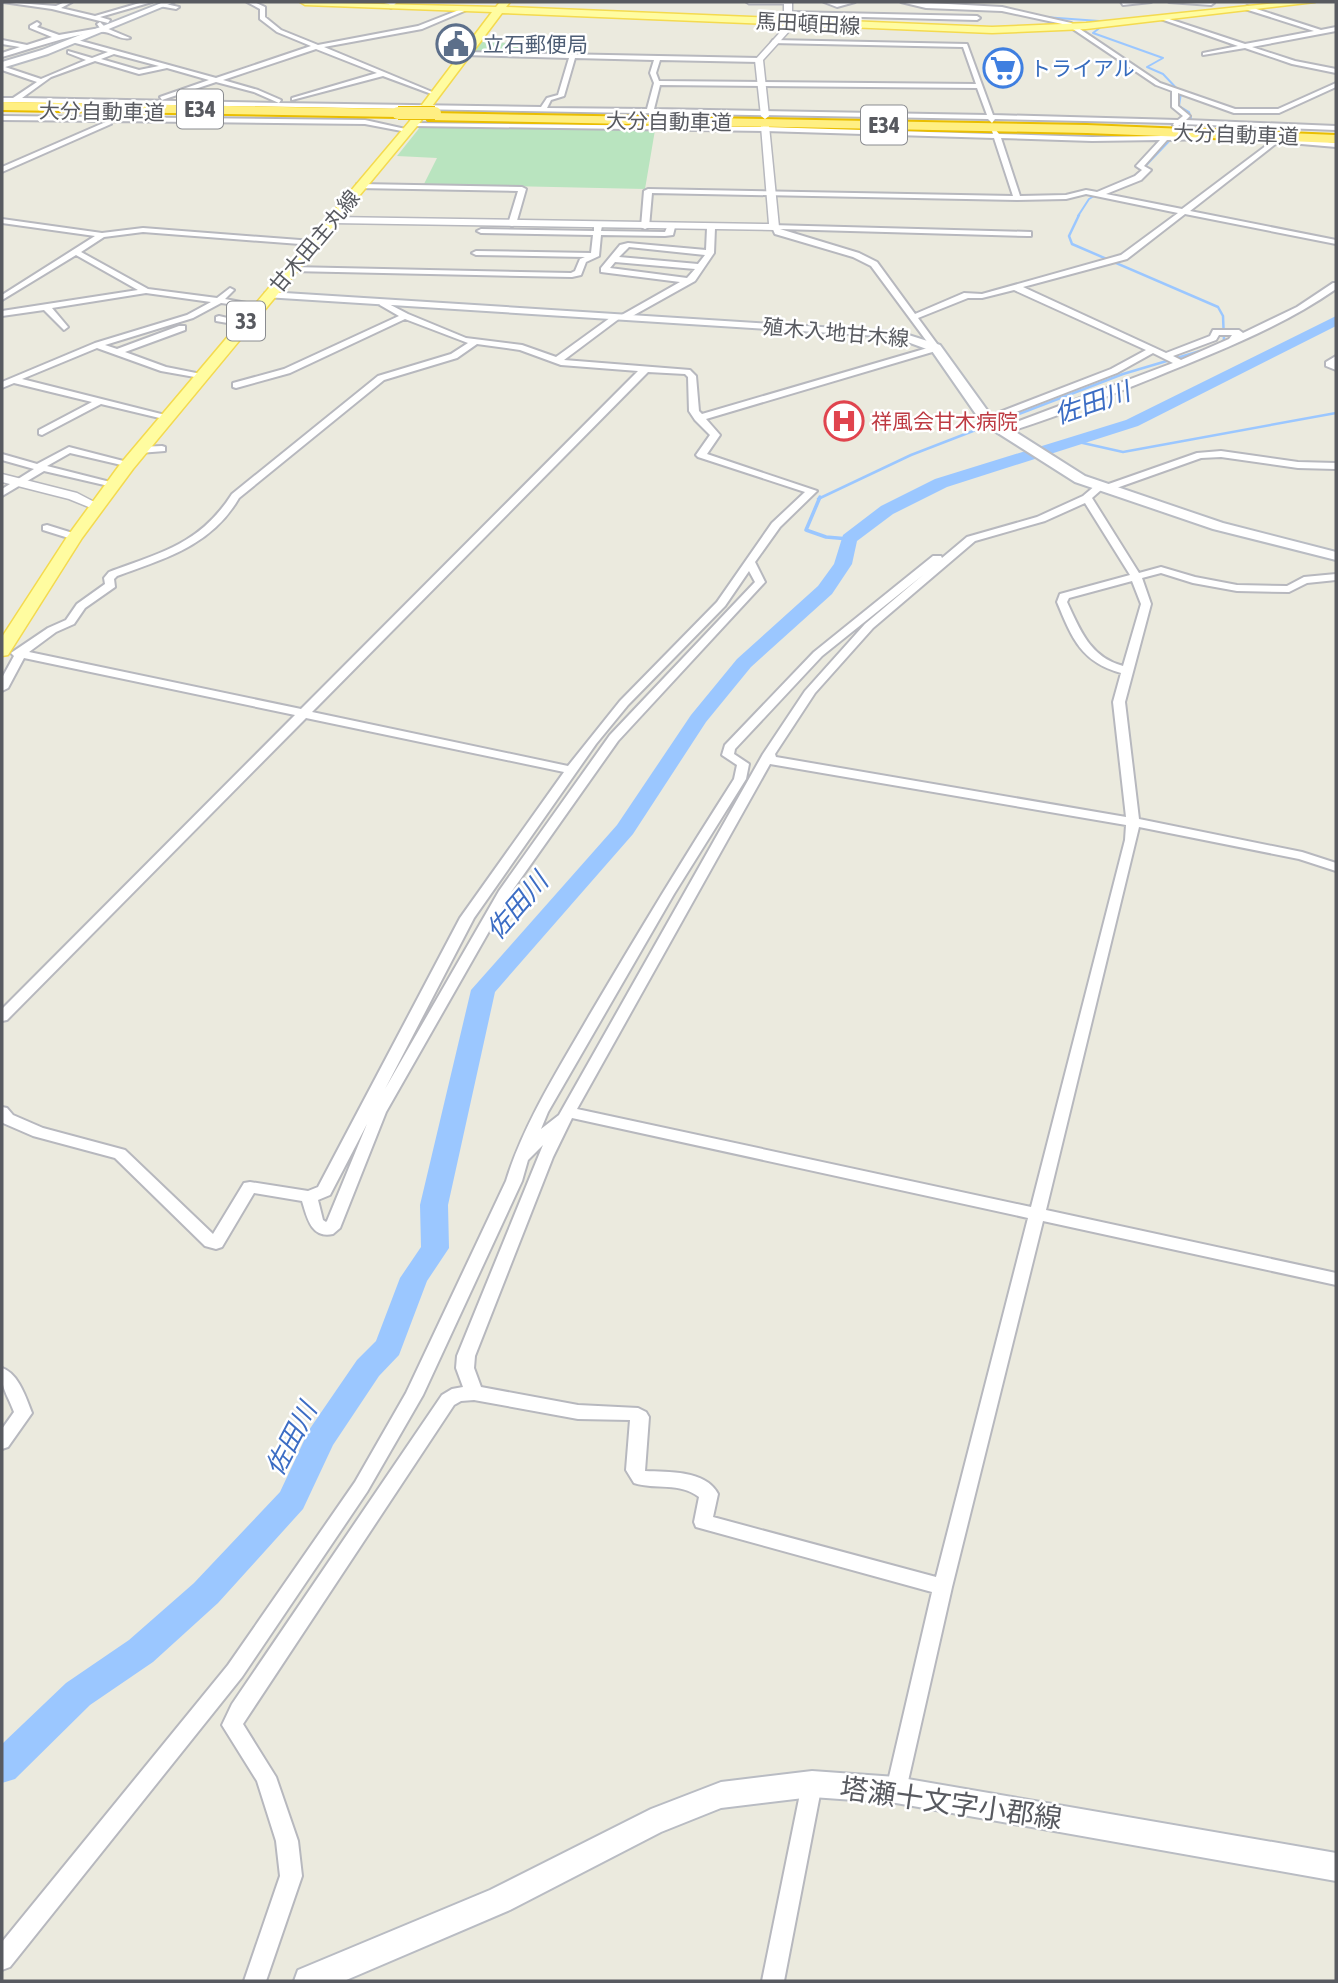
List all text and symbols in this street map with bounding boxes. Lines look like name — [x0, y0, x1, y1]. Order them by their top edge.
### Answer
street label: 馬田頓田線 — [755, 8, 861, 38]
public building icon: 立石郵便局 — [435, 23, 477, 65]
place label: 立石郵便局 — [483, 32, 588, 56]
supermarket icon: トライアル — [982, 47, 1024, 89]
place label: トライアル — [1030, 56, 1135, 80]
road number: E34 — [177, 90, 223, 128]
street label: 大分自動車道 — [39, 98, 165, 124]
road number: E34 — [861, 106, 907, 144]
street label: 大分自動車道 — [606, 108, 732, 134]
street label: 大分自動車道 — [1173, 120, 1299, 148]
street label: 甘木田主丸線 — [264, 185, 364, 297]
road number: 33 — [227, 302, 265, 340]
street label: 殖木入地甘木線 — [762, 314, 910, 350]
water label: 佐田川 — [1050, 375, 1137, 430]
hospital icon: 祥風会甘木病院 — [823, 400, 865, 442]
place label: 祥風会甘木病院 — [871, 409, 1018, 433]
water label: 佐田川 — [480, 864, 556, 945]
water label: 佐田川 — [259, 1395, 324, 1480]
street label: 塔瀬十文字小郡線 — [838, 1772, 1064, 1834]

